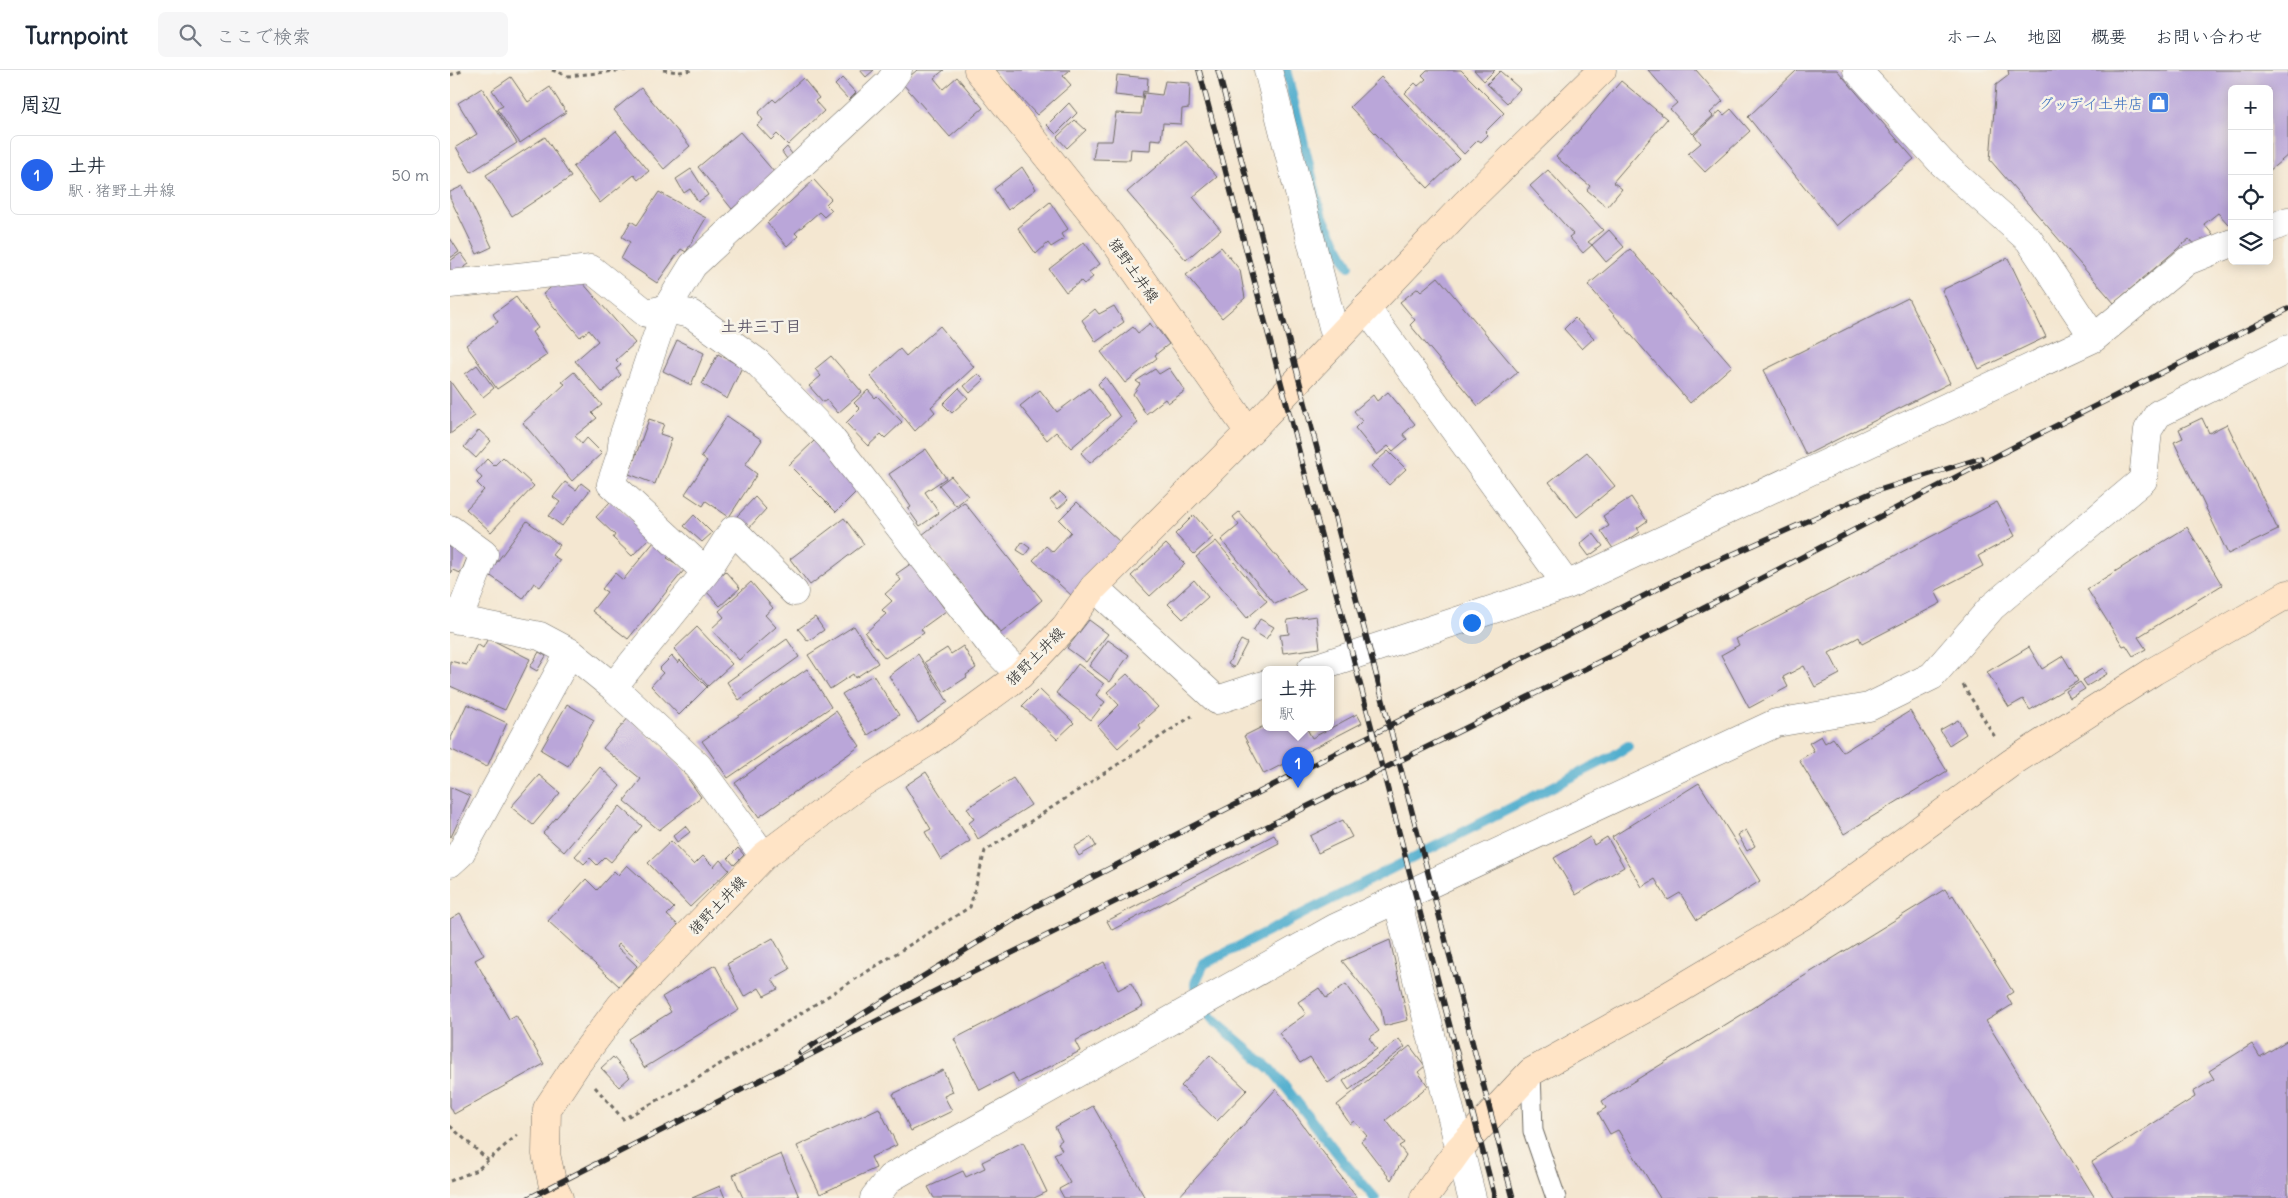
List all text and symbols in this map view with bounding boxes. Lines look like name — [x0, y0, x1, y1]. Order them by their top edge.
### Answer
search box — [158, 12, 508, 57]
text: Turnpoint — [25, 20, 128, 50]
icon: search — [176, 21, 204, 49]
text: ここで検索 — [216, 24, 311, 48]
text: ホーム — [1946, 25, 1999, 48]
text: 地図 — [2027, 25, 2063, 48]
text: 概要 — [2091, 25, 2127, 48]
text: お問い合わせ — [2155, 25, 2263, 48]
map controls — [2228, 85, 2273, 265]
button: + — [2228, 85, 2273, 130]
text: 周辺 — [20, 91, 62, 118]
shop icon: グッデイ土井店 — [2147, 91, 2171, 115]
place label: グッデイ土井店 — [2039, 94, 2143, 113]
button: − — [2228, 130, 2273, 175]
text: 土井 — [68, 153, 106, 177]
text: 1 — [34, 165, 40, 185]
text: 50 m — [391, 165, 429, 185]
button: locate — [2228, 175, 2273, 220]
text: 駅 · 猪野土井線 — [68, 180, 175, 200]
button: layers — [2228, 220, 2273, 265]
street label: 猪野土井線 — [1105, 234, 1163, 306]
district label: 土井三丁目 — [721, 316, 801, 336]
your location — [1459, 610, 1485, 636]
street label: 猪野土井線 — [1002, 623, 1068, 689]
popup — [1262, 666, 1334, 731]
text: 土井 — [1279, 676, 1317, 700]
text: 駅 — [1279, 703, 1295, 723]
pin: 1 — [1282, 747, 1314, 788]
street label: 猪野土井線 — [684, 871, 750, 939]

